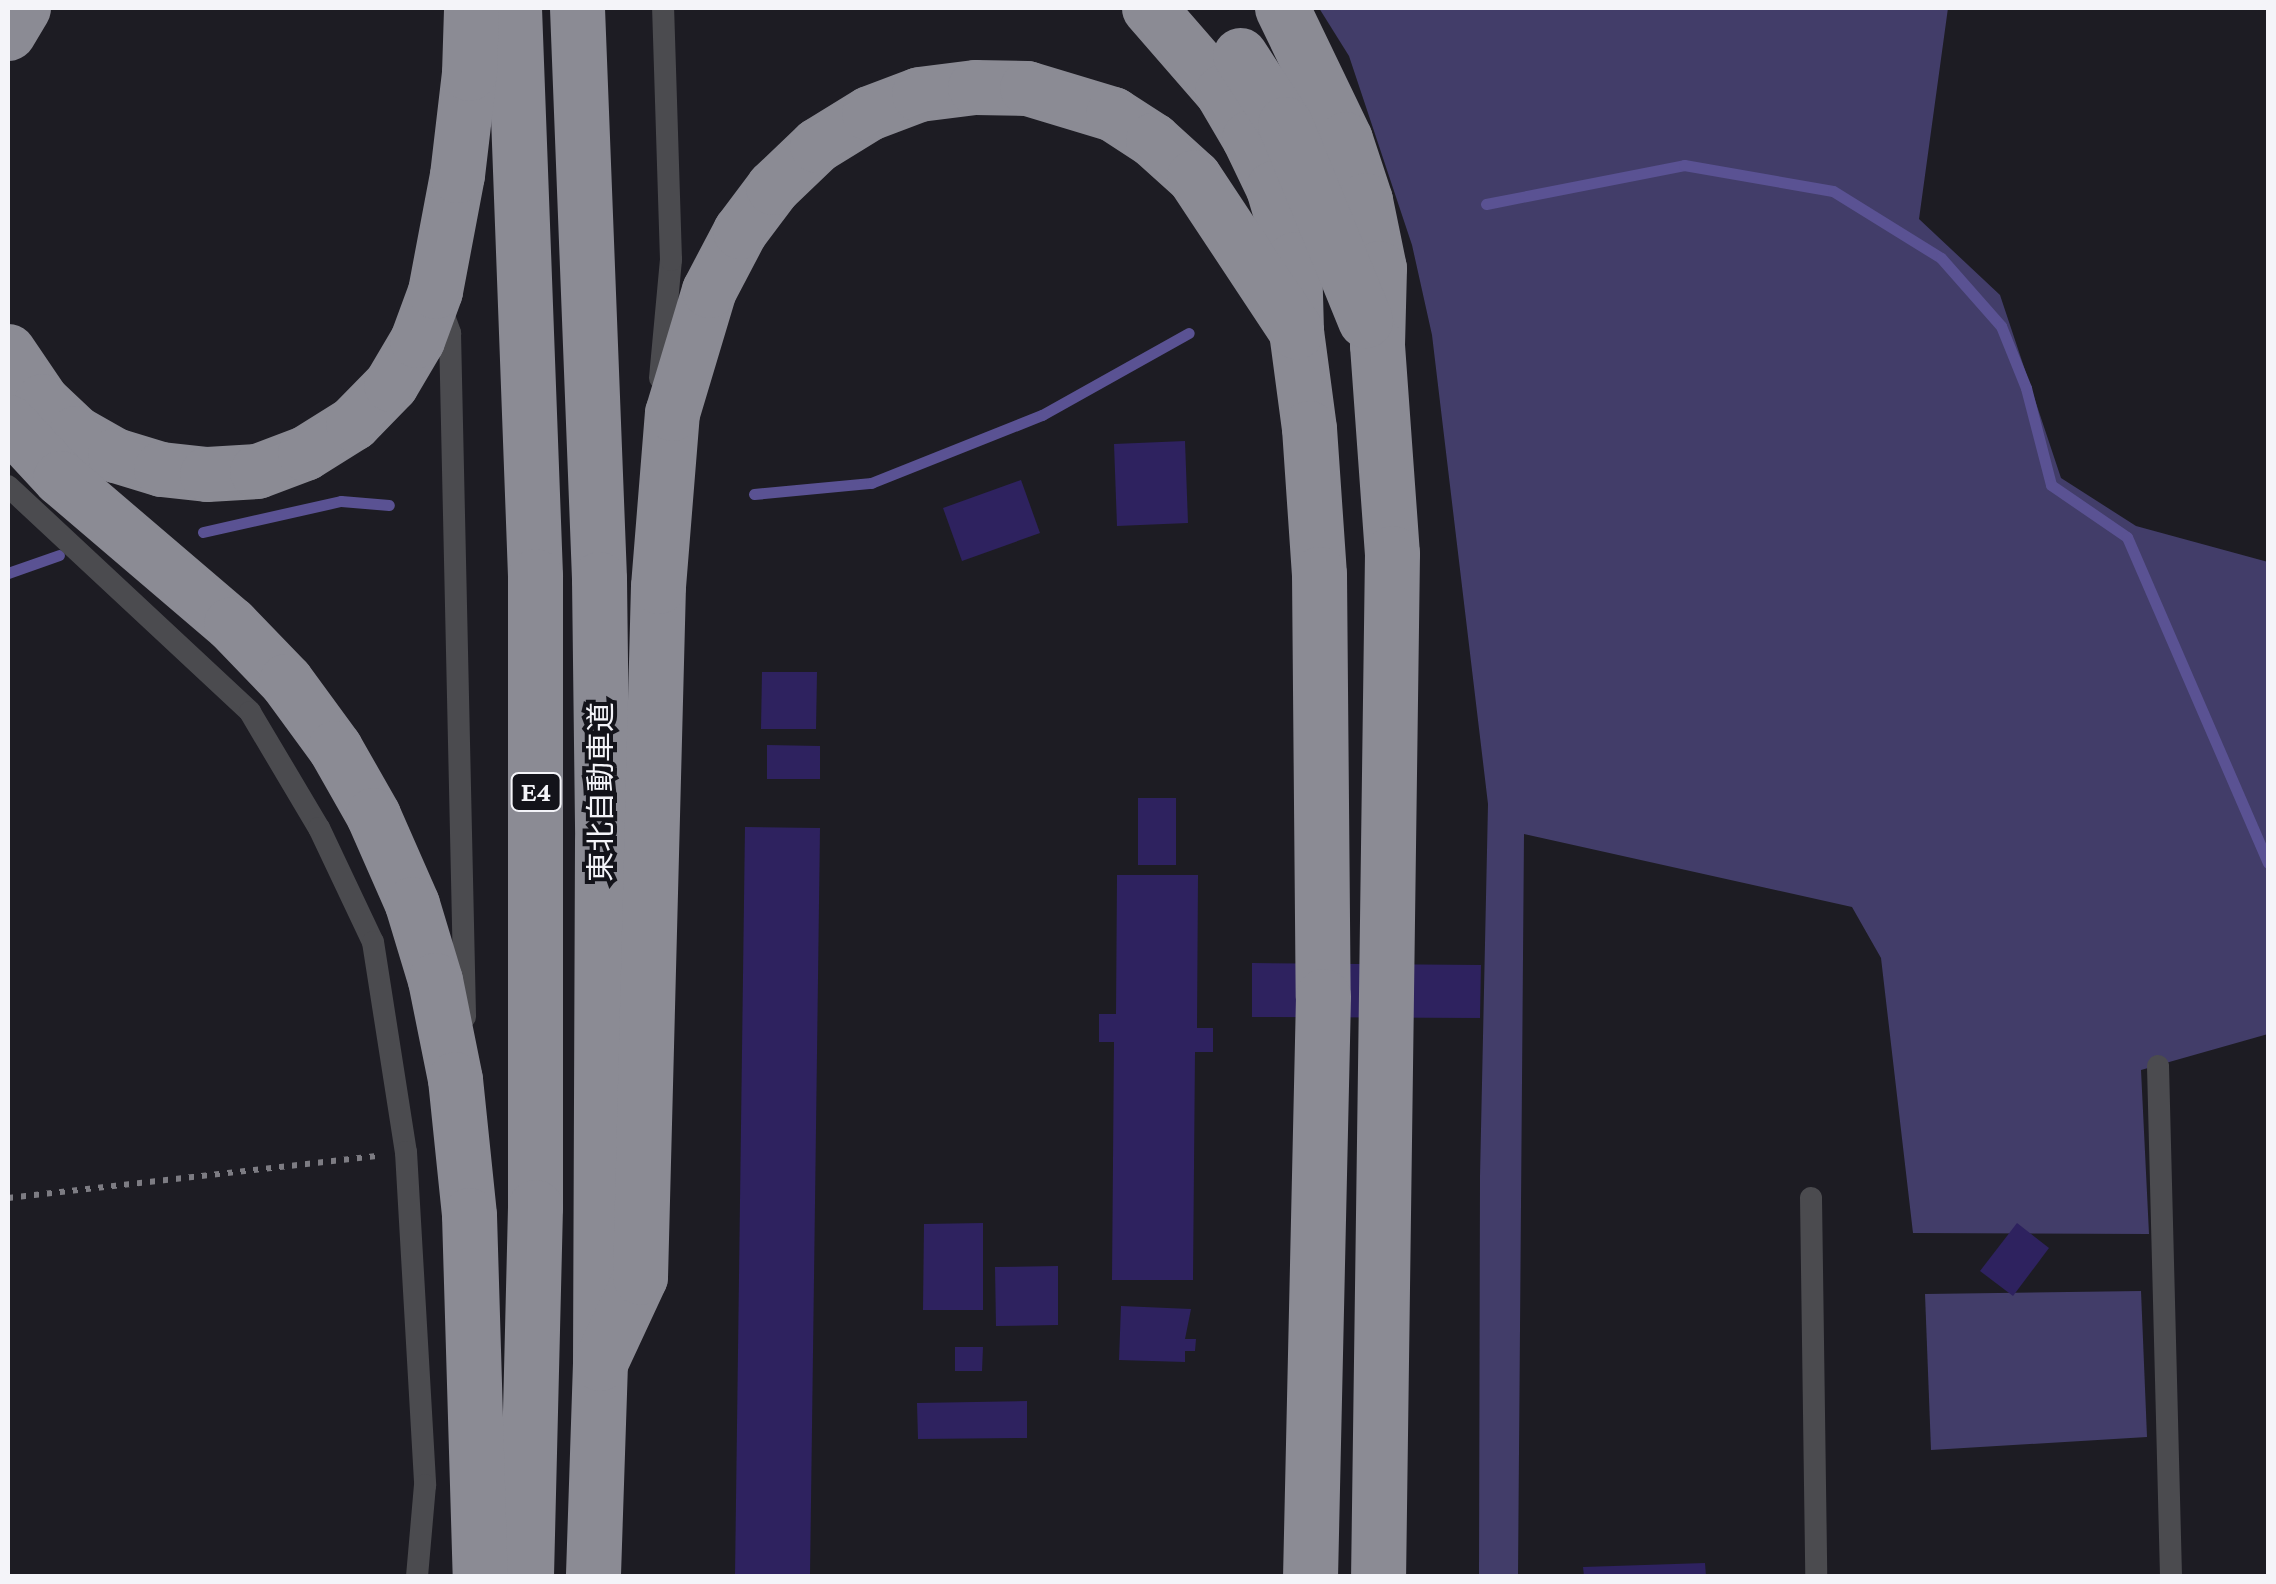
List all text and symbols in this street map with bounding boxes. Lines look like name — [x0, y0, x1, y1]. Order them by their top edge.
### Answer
street label: 東北自動車道 — [583, 702, 619, 882]
road number: E4 — [508, 769, 564, 815]

